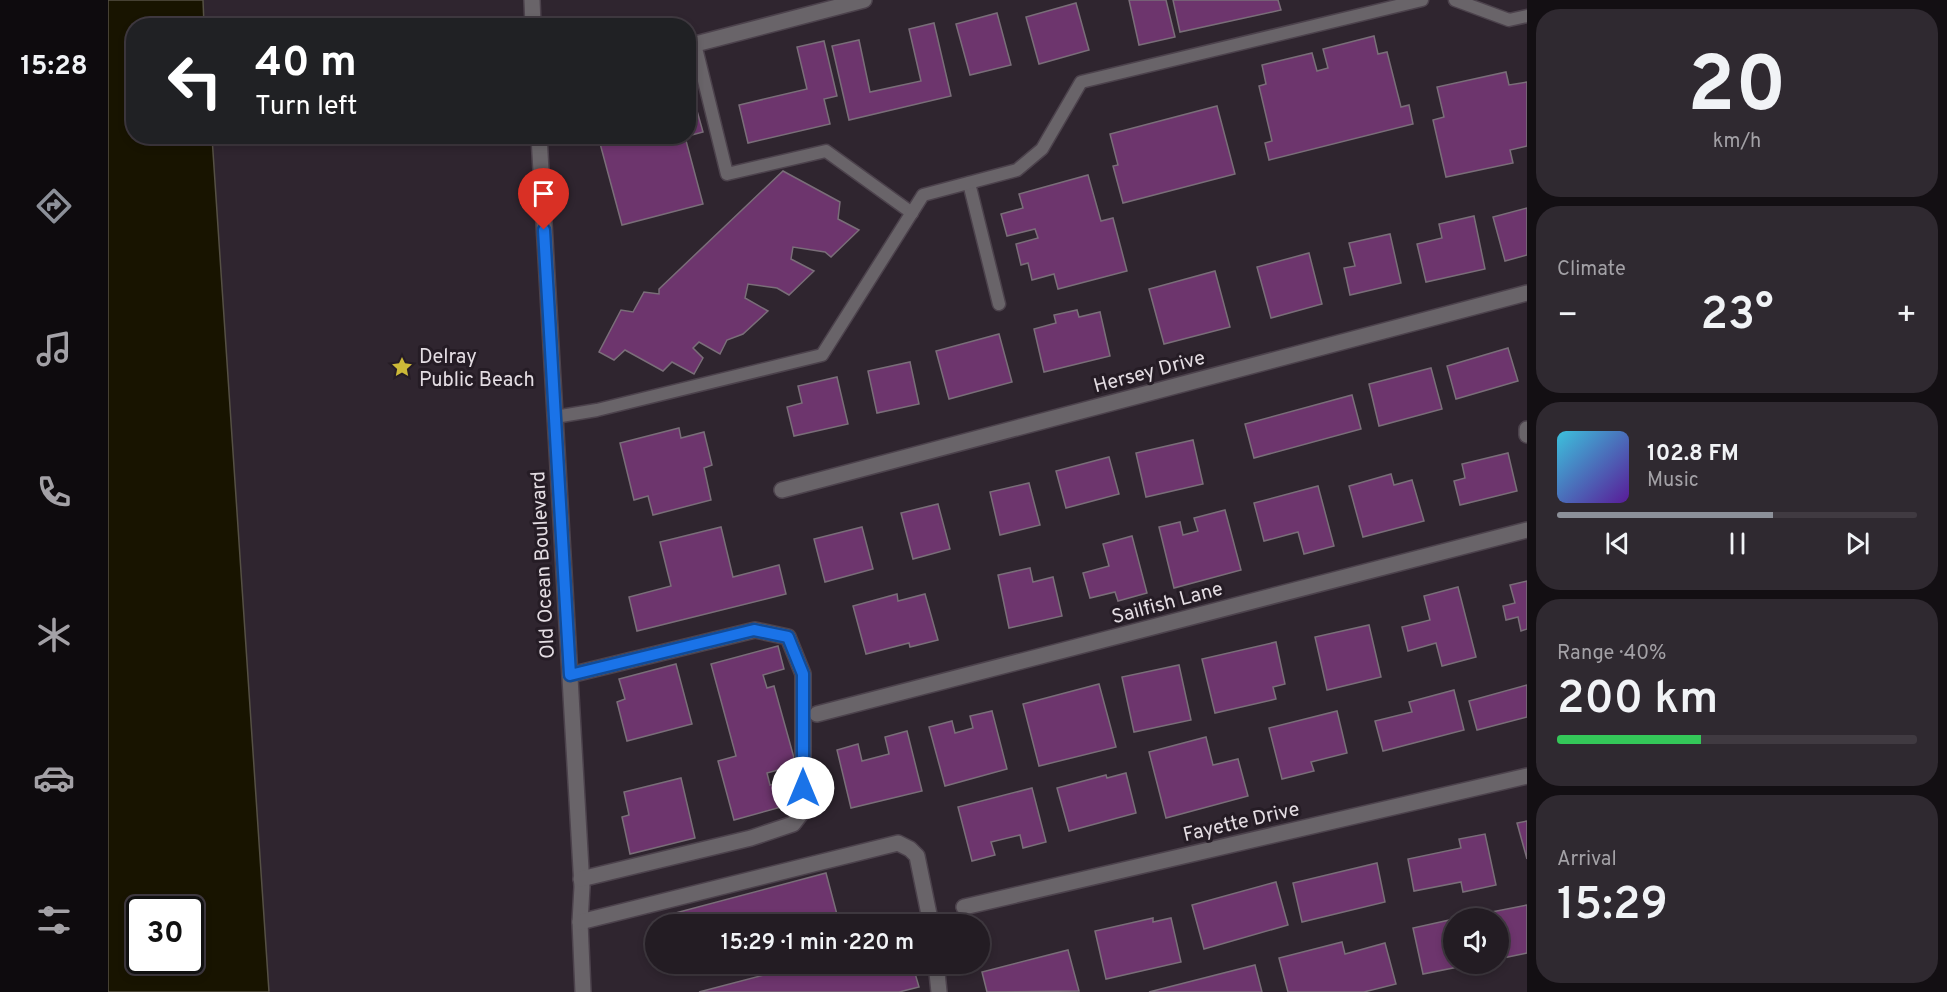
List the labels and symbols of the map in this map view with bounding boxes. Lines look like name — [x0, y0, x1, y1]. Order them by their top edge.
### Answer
pin — [518, 168, 569, 230]
place label: Delray Public Beach — [419, 345, 535, 394]
street label: Hersey Drive — [1091, 346, 1208, 400]
place icon: Delray Public Beach — [390, 355, 414, 379]
street label: Old Ocean Boulevard — [526, 470, 562, 660]
street label: Sailfish Lane — [1109, 577, 1226, 631]
position arrow — [771, 756, 835, 820]
street label: Fayette Drive — [1181, 797, 1302, 849]
speed limit sign: 30 — [126, 896, 204, 974]

